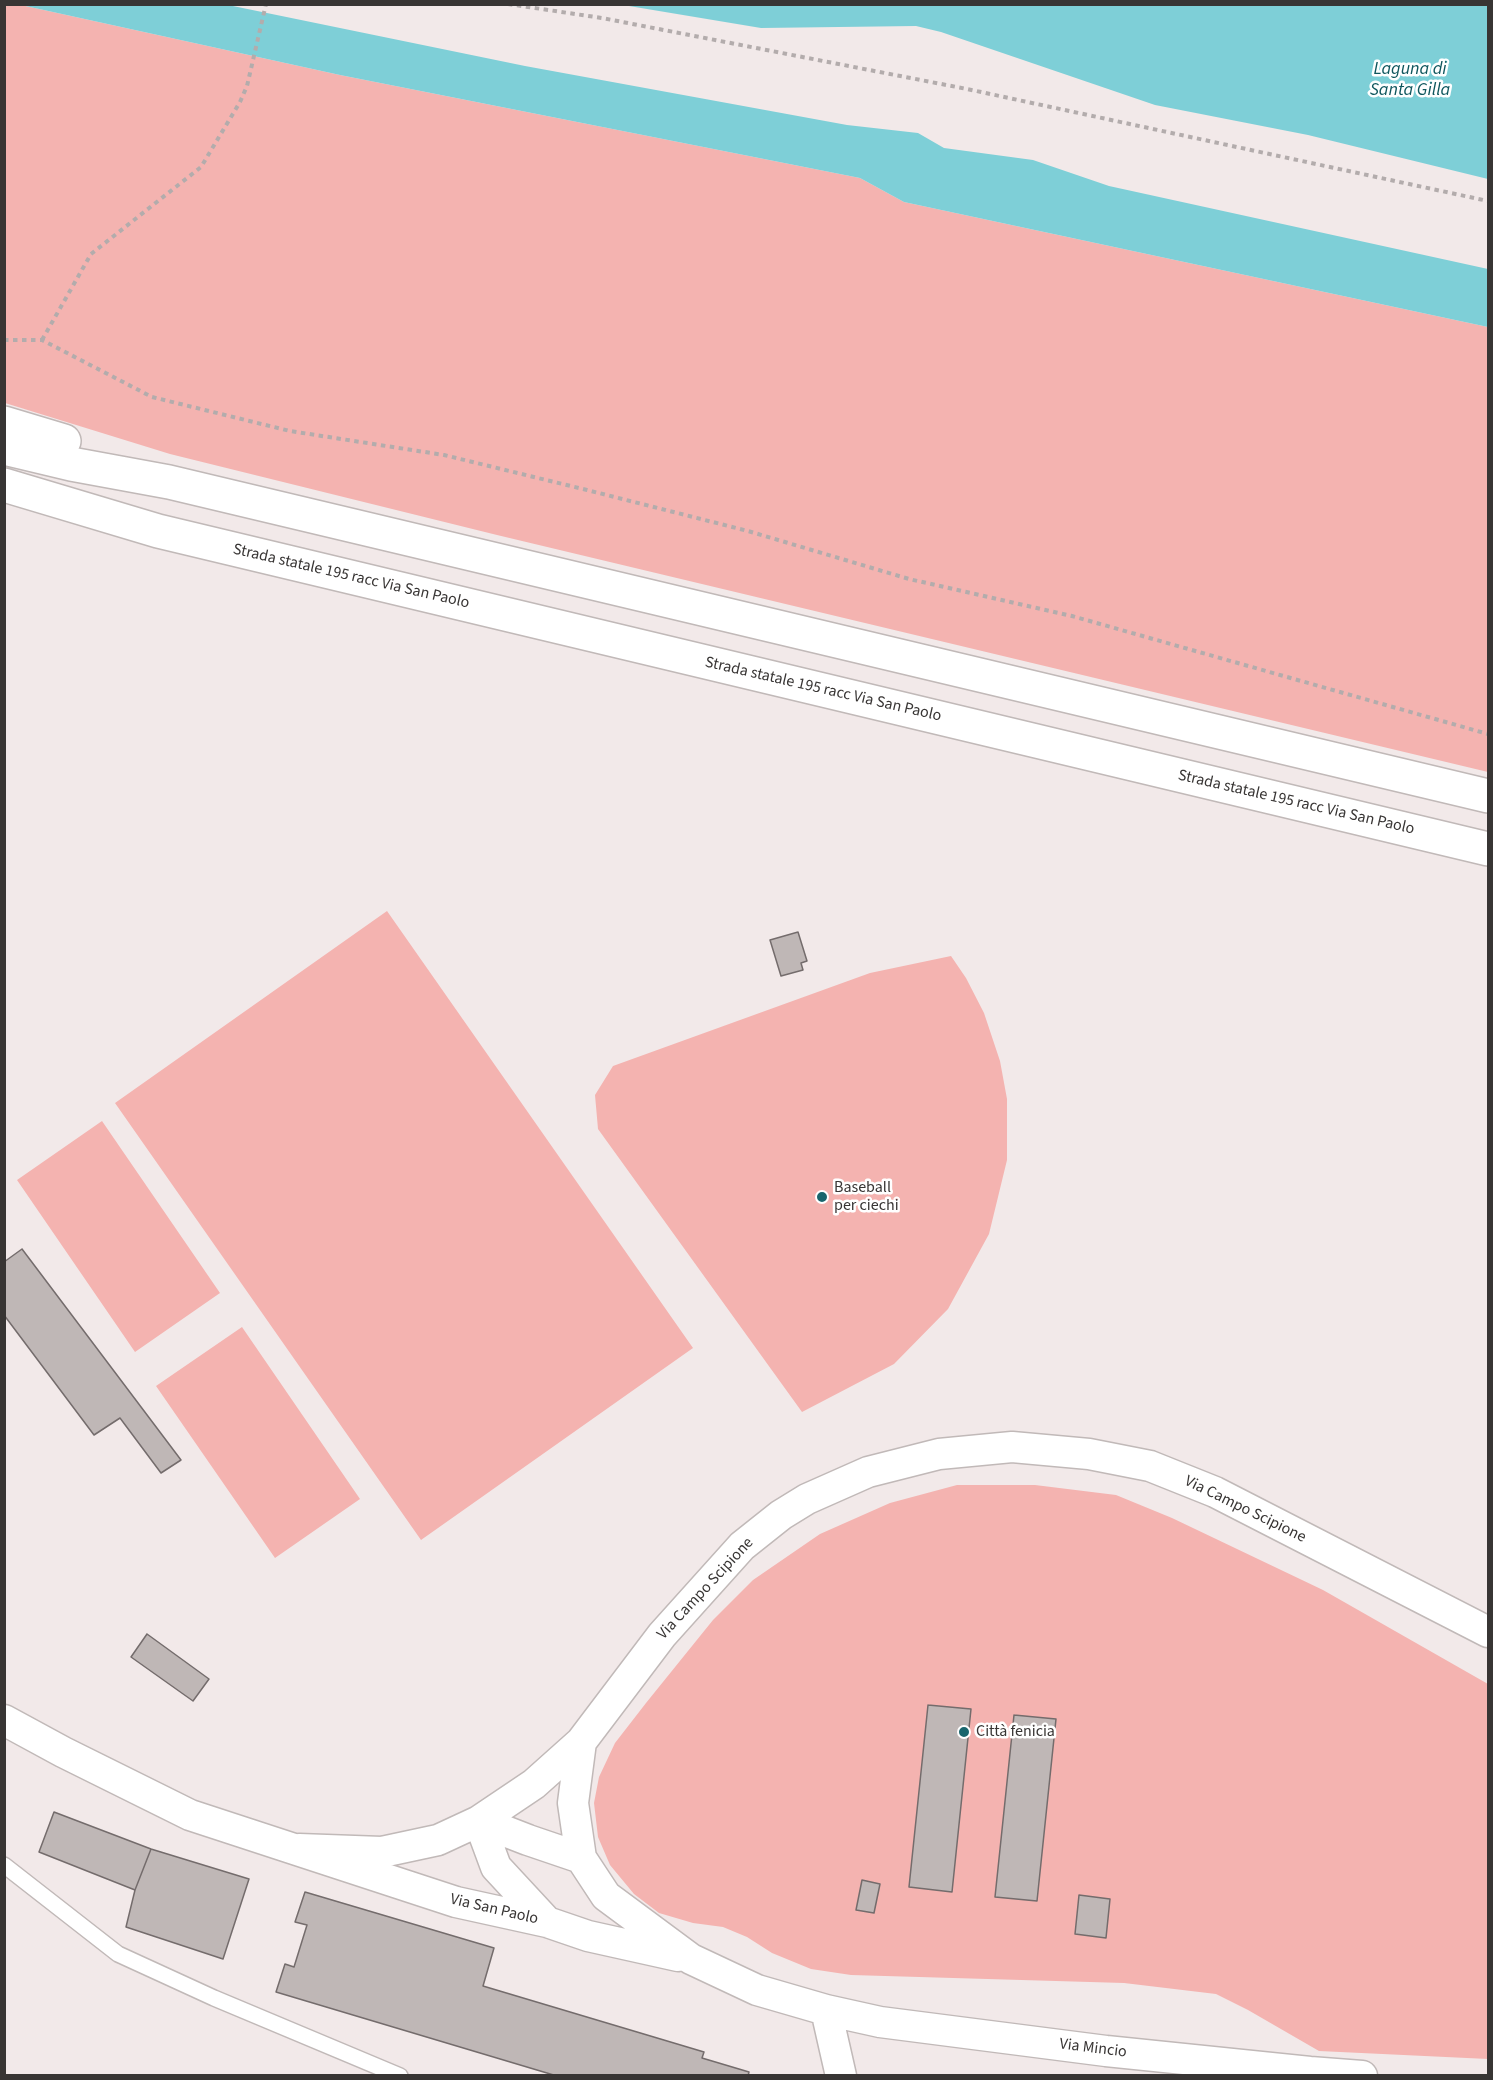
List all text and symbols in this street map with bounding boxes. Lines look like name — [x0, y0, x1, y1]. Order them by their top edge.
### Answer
water label: Laguna di Santa Gilla — [1370, 59, 1450, 101]
street label: Strada statale 195 racc Via San Paolo — [231, 540, 471, 614]
street label: Strada statale 195 racc Via San Paolo — [703, 653, 943, 727]
street label: Strada statale 195 racc Via San Paolo — [1176, 766, 1416, 840]
place label: Baseball per ciechi — [834, 1178, 899, 1216]
marker: Baseball per ciechi — [815, 1190, 829, 1204]
street label: Via Campo Scipione — [1181, 1472, 1309, 1548]
street label: Via Campo Scipione — [654, 1534, 758, 1644]
place label: Città fenicia — [976, 1722, 1055, 1742]
marker: Città fenicia — [957, 1725, 971, 1739]
street label: Via San Paolo — [448, 1891, 540, 1929]
street label: Via Mincio — [1058, 2035, 1128, 2063]

